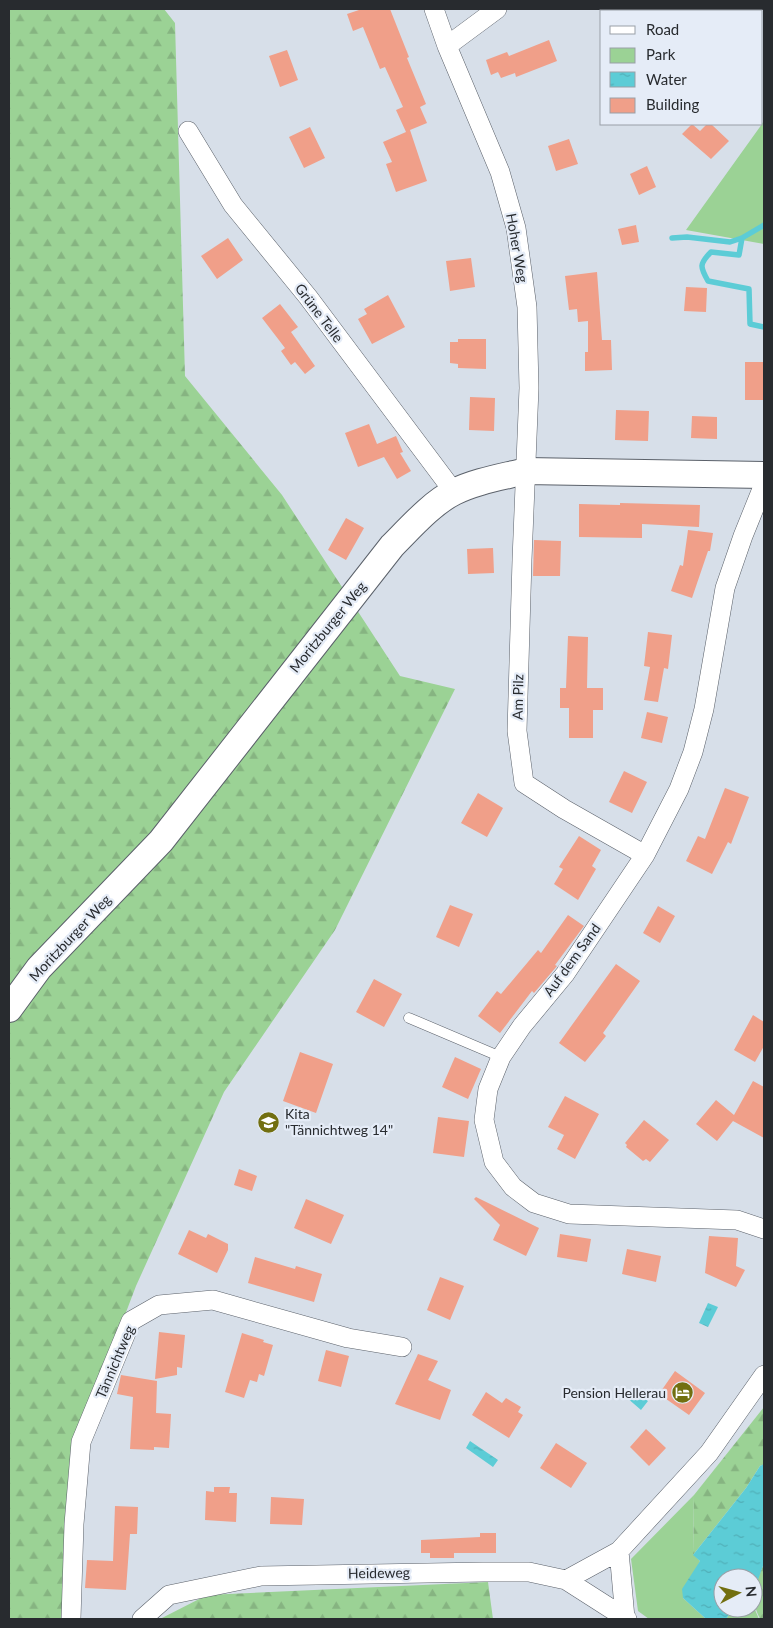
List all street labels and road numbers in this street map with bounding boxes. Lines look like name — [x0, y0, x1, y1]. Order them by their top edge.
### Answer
street label: Hoher Weg — [503, 212, 532, 284]
street label: Grüne Telle — [292, 280, 347, 346]
street label: Moritzburger Weg — [286, 578, 370, 676]
street label: Am Pilz — [509, 674, 526, 720]
street label: Moritzburger Weg — [25, 891, 114, 985]
street label: Auf dem Sand — [540, 920, 604, 999]
street label: Tännichtweg — [91, 1323, 138, 1401]
street label: Heideweg — [348, 1563, 410, 1582]

